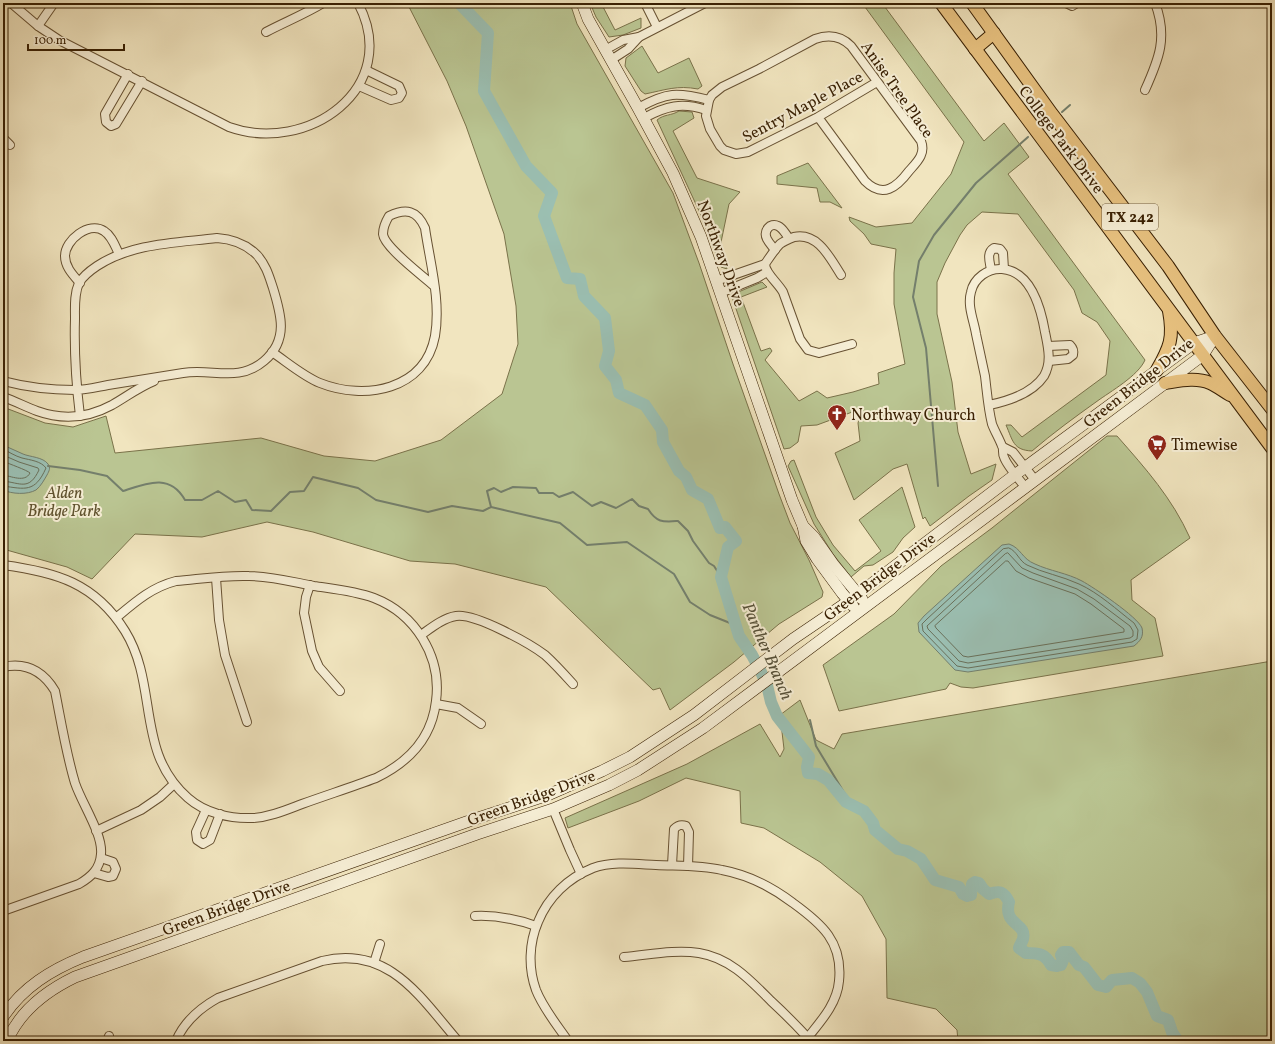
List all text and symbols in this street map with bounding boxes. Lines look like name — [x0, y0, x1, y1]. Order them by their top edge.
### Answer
scale bar — [28, 26, 124, 52]
text: 100 m — [34, 33, 67, 49]
street label: Anise Tree Place — [855, 37, 938, 143]
street label: Sentry Maple Place — [739, 67, 867, 149]
street label: College Park Drive — [1013, 82, 1108, 199]
street label: Northway Drive — [691, 197, 750, 310]
road number: TX 242 — [1102, 204, 1158, 230]
street label: Green Bridge Drive — [1079, 333, 1199, 434]
church icon: Northway Church — [826, 403, 848, 431]
place label: Northway Church — [851, 405, 976, 427]
supermarket icon: Timewise — [1146, 433, 1168, 461]
place label: Timewise — [1171, 435, 1238, 457]
park label: Alden Bridge Park — [27, 483, 101, 523]
street label: Green Bridge Drive — [820, 528, 941, 627]
water label: Panther Branch — [736, 599, 797, 704]
street label: Green Bridge Drive — [465, 765, 599, 832]
street label: Green Bridge Drive — [160, 875, 294, 942]

